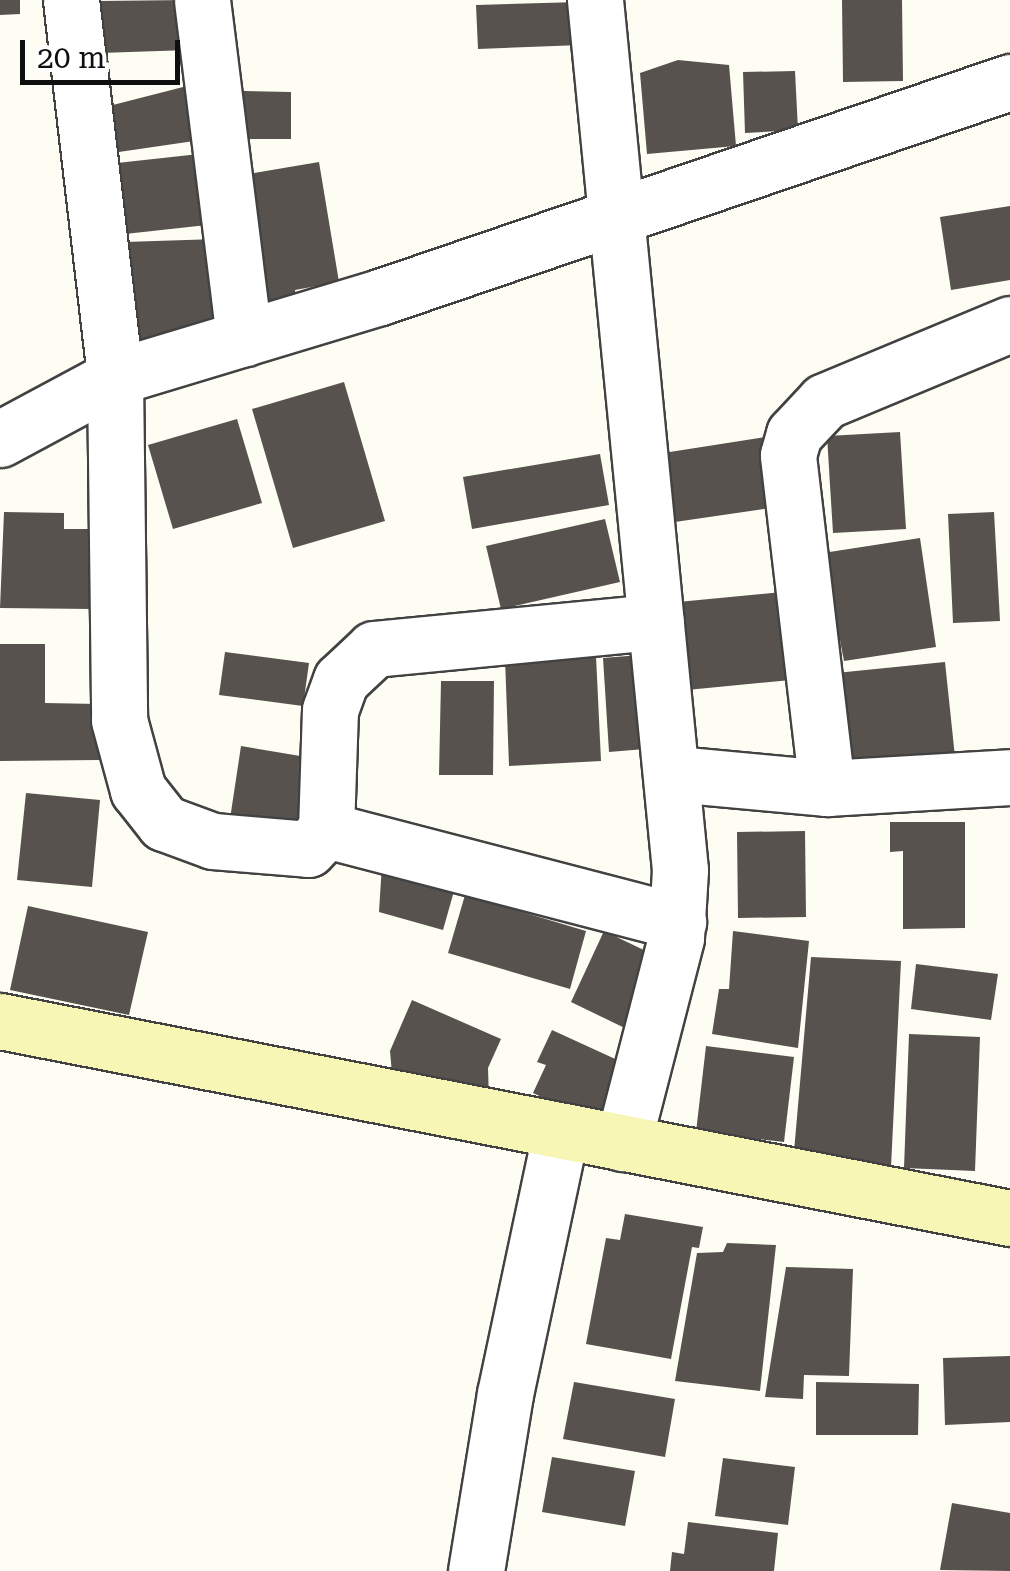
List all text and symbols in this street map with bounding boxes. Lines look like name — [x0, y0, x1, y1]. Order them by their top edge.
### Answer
scale bar — [25, 20, 185, 82]
text: 20 m — [37, 40, 106, 75]

